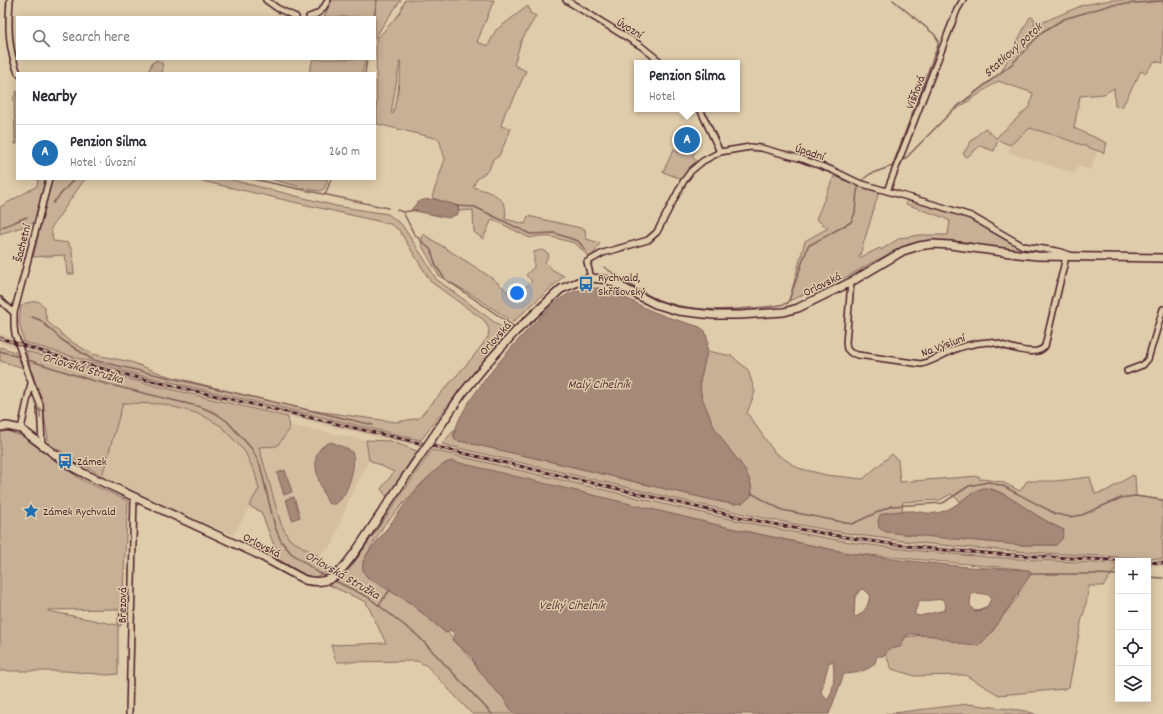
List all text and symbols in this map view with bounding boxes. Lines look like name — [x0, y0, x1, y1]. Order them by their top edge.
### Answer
street label: Úvozní — [613, 15, 646, 44]
search box — [16, 16, 376, 60]
water label: Statkový potok — [980, 18, 1049, 83]
icon: search — [30, 27, 52, 49]
text: Search here — [62, 27, 130, 49]
popup — [634, 60, 740, 112]
text: Penzion Silma — [649, 66, 725, 88]
street label: Višňová — [902, 73, 931, 112]
text: Nearby — [32, 86, 76, 110]
text: Hotel — [649, 88, 675, 107]
pin: A — [674, 125, 700, 155]
text: Penzion Silma — [70, 132, 146, 154]
street label: Úpadní — [793, 141, 827, 166]
text: A — [41, 143, 49, 162]
text: 260 m — [329, 143, 360, 162]
text: Hotel · Úvozní — [70, 154, 135, 173]
street label: Šachetní — [11, 222, 37, 264]
street label: Orlovská — [801, 269, 845, 302]
place label: Rychvald, Skříšovský — [598, 270, 646, 301]
bus stop icon: Rychvald, Skříšovský — [577, 275, 595, 293]
your location — [507, 283, 527, 303]
street label: Orlovská — [476, 318, 516, 360]
street label: Na Výsluní — [919, 330, 969, 362]
water label: Orlovská Stružka — [39, 349, 126, 390]
water label: Malý Cihelník — [568, 376, 632, 395]
one-way arrow — [37, 406, 44, 419]
bus stop icon: Zámek — [56, 452, 74, 470]
place label: Zámek — [77, 454, 107, 471]
place icon: Zámek Rychvald — [22, 502, 40, 520]
place label: Zámek Rychvald — [43, 504, 116, 521]
street label: Orlovská — [239, 530, 283, 563]
water label: Orlovská Stružka — [301, 547, 384, 606]
map controls — [1115, 558, 1151, 702]
button: + — [1115, 558, 1151, 594]
street label: Březová — [115, 587, 132, 623]
button: − — [1115, 594, 1151, 630]
water label: Velký Cihelník — [539, 597, 607, 616]
button: locate — [1115, 630, 1151, 666]
button: layers — [1115, 666, 1151, 702]

